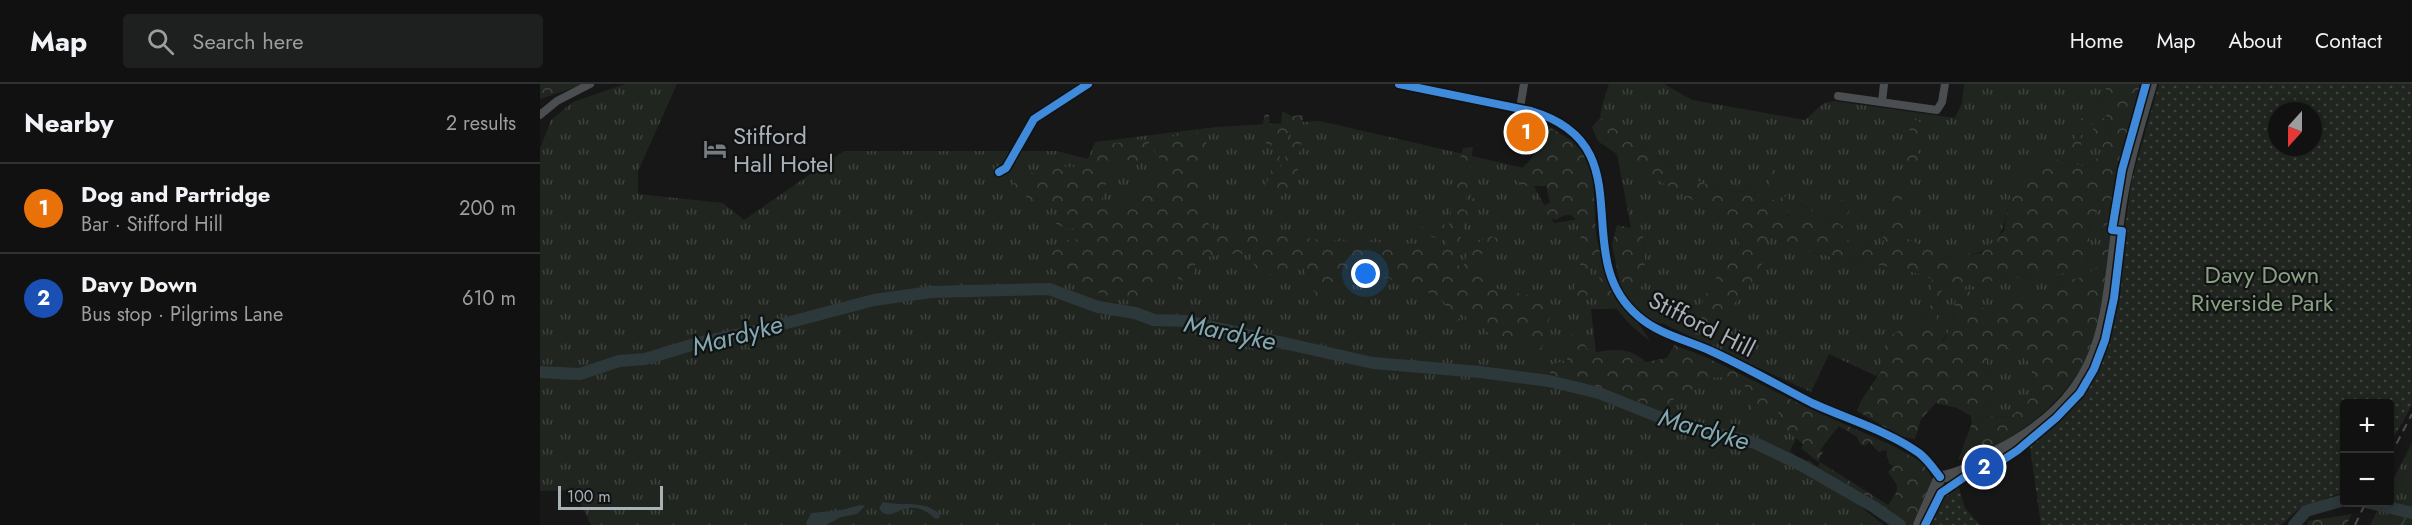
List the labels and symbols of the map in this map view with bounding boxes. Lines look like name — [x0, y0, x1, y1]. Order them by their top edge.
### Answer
north arrow — [2268, 102, 2322, 156]
pin: 1 — [1506, 110, 1546, 154]
place label: Stifford Hall Hotel — [733, 118, 834, 181]
hotel icon: Stifford Hall Hotel — [702, 136, 728, 162]
park label: Davy Down Riverside Park — [2191, 257, 2334, 320]
your location — [1351, 259, 1380, 288]
street label: Stifford Hill — [1643, 282, 1761, 366]
water label: Mardyke — [1181, 304, 1279, 360]
water label: Mardyke — [687, 305, 787, 365]
water label: Mardyke — [1654, 398, 1754, 460]
pin: 2 — [1964, 444, 2004, 490]
scale bar — [558, 483, 663, 510]

